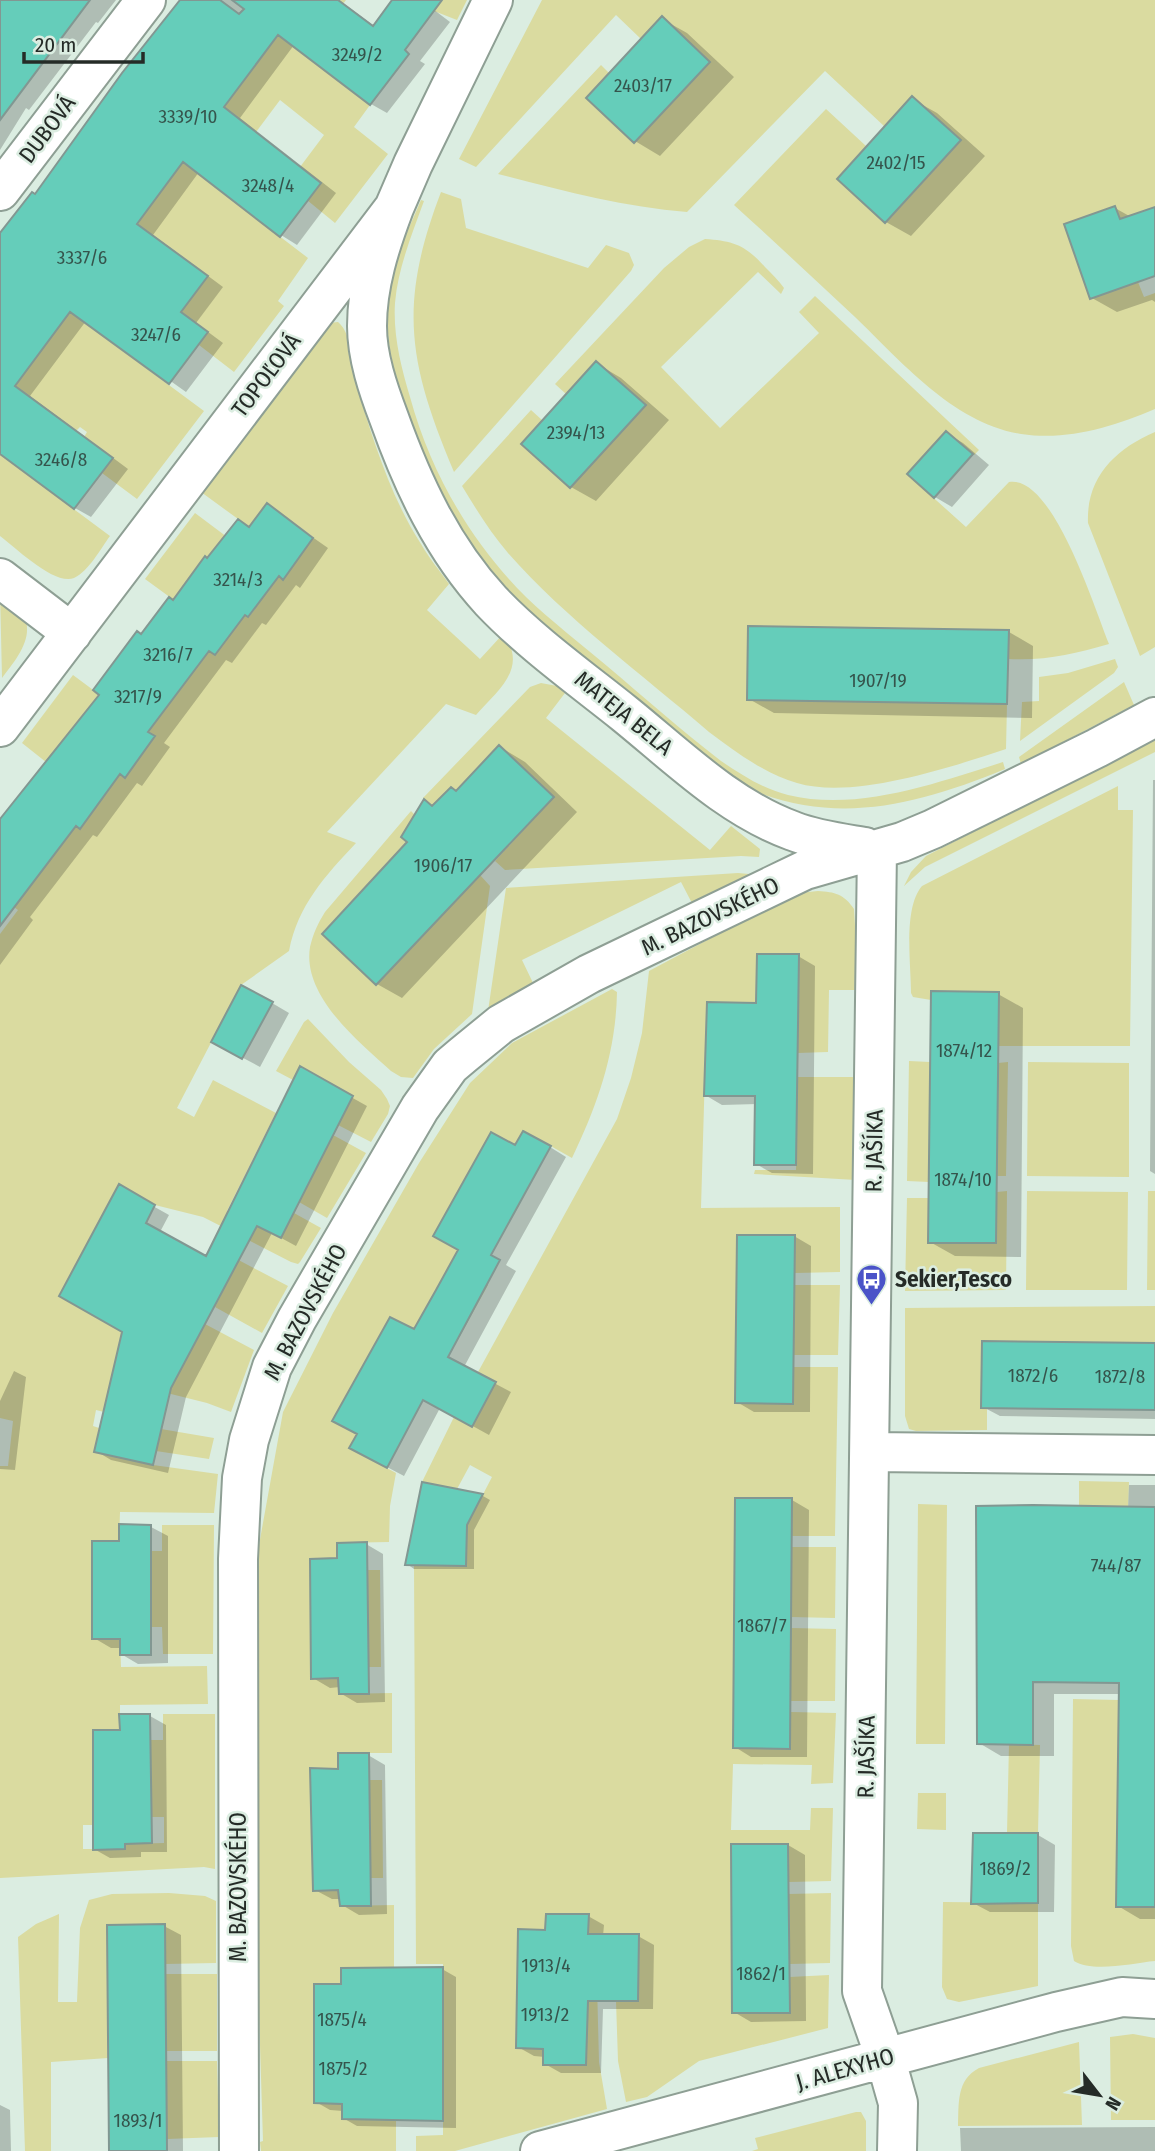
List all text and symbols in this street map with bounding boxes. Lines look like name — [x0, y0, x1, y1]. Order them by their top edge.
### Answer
scale bar — [24, 21, 144, 65]
text: 20 m — [35, 32, 76, 58]
house number: 3249/2 — [332, 43, 382, 66]
house number: 2403/17 — [614, 74, 672, 97]
street label: DUBOVÁ — [12, 89, 81, 168]
house number: 3339/10 — [158, 105, 218, 128]
house number: 2402/15 — [866, 151, 926, 174]
house number: 3248/4 — [242, 174, 294, 197]
house number: 3337/6 — [57, 246, 107, 269]
house number: 3247/6 — [131, 323, 181, 346]
street label: TOPOĽOVÁ — [225, 327, 307, 422]
house number: 2394/13 — [547, 421, 605, 444]
house number: 3246/8 — [35, 448, 87, 471]
house number: 3214/3 — [213, 568, 263, 591]
house number: 3216/7 — [143, 643, 193, 666]
street label: MATEJA BELA — [569, 665, 679, 761]
house number: 1907/19 — [849, 669, 907, 692]
house number: 3217/9 — [114, 685, 162, 708]
house number: 1906/17 — [414, 854, 473, 877]
street label: M. BAZOVSKÉHO — [636, 870, 784, 961]
house number: 1874/12 — [936, 1039, 992, 1062]
street label: R. JAŠÍKA — [858, 1109, 889, 1193]
house number: 1874/10 — [934, 1168, 992, 1191]
street label: M. BAZOVSKÉHO — [257, 1239, 353, 1385]
bus stop icon: Sekier,Tesco — [855, 1262, 889, 1306]
place label: Sekier,Tesco — [895, 1265, 1012, 1293]
house number: 1872/6 — [1008, 1364, 1058, 1387]
house number: 1872/8 — [1095, 1365, 1145, 1388]
house number: 744/87 — [1091, 1554, 1142, 1577]
house number: 1867/7 — [737, 1614, 787, 1637]
street label: R. JAŠÍKA — [850, 1715, 881, 1799]
street label: M. BAZOVSKÉHO — [223, 1812, 252, 1962]
house number: 1869/2 — [979, 1857, 1031, 1880]
house number: 1913/4 — [521, 1954, 571, 1977]
house number: 1862/1 — [736, 1962, 786, 1985]
house number: 1913/2 — [521, 2003, 569, 2026]
house number: 1875/4 — [317, 2008, 367, 2031]
street label: J. ALEXYHO — [793, 2042, 897, 2096]
house number: 1875/2 — [319, 2057, 367, 2080]
north arrow — [1064, 2060, 1134, 2130]
text: N — [1100, 2093, 1126, 2114]
house number: 1893/1 — [114, 2109, 162, 2132]

